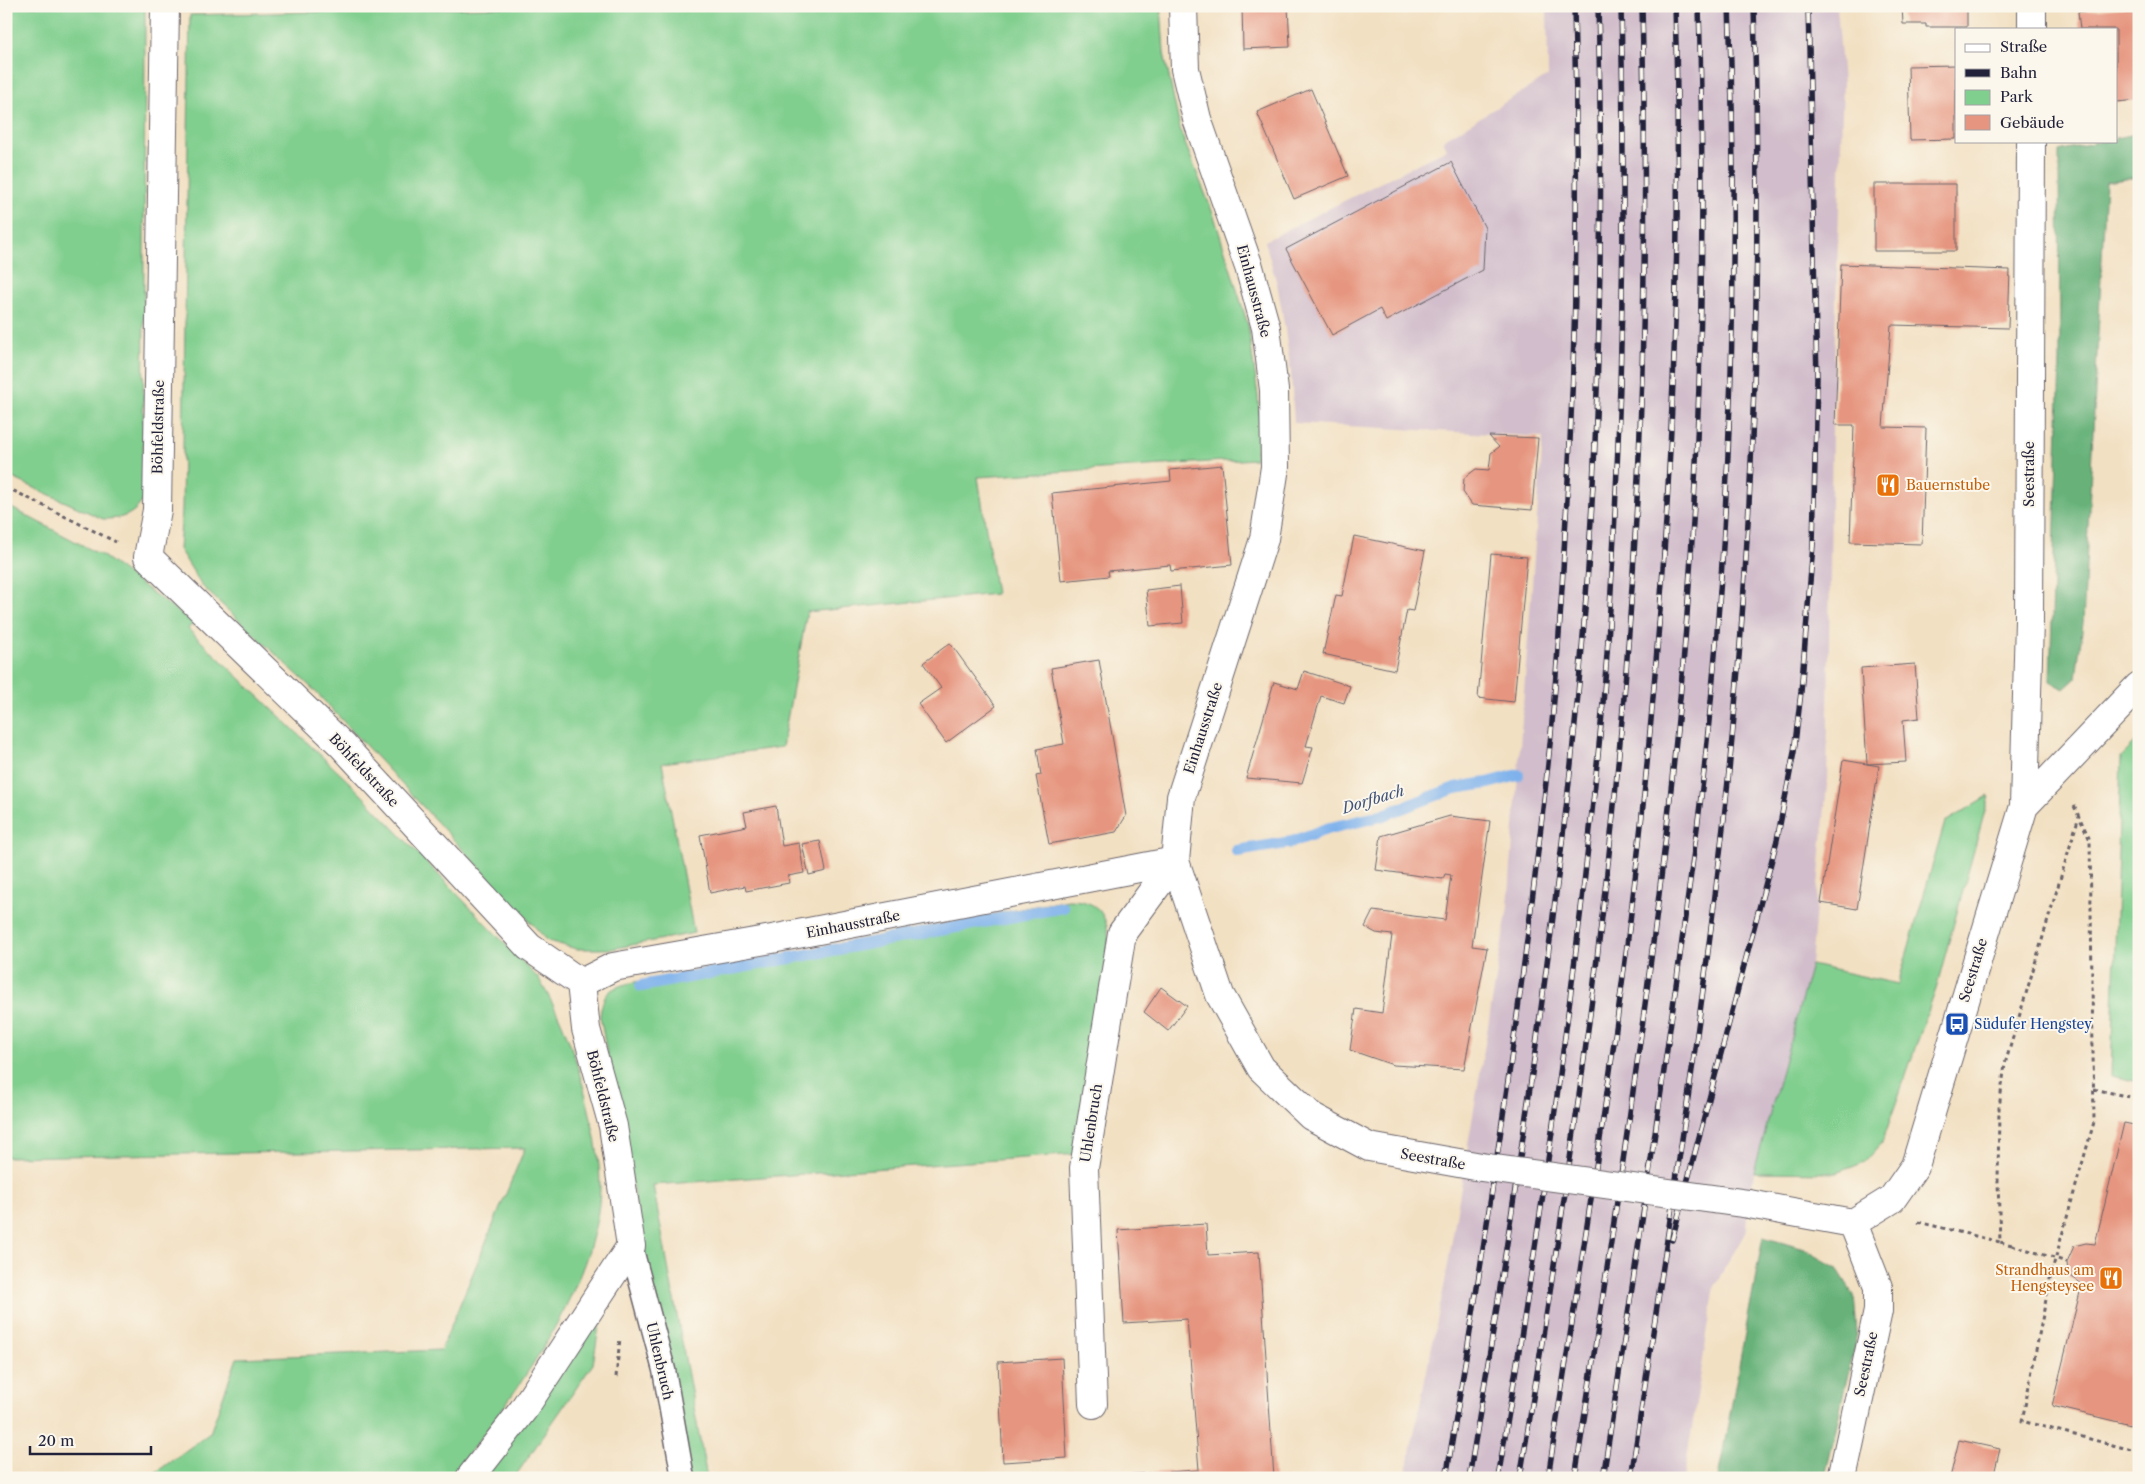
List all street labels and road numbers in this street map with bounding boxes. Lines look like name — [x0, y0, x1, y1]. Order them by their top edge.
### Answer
street label: Einhausstraße — [1233, 243, 1275, 340]
street label: Böhfeldstraße — [148, 380, 168, 474]
street label: Seestraße — [2020, 441, 2038, 507]
street label: Einhausstraße — [1180, 680, 1226, 776]
street label: Böhfeldstraße — [325, 729, 403, 811]
street label: Einhausstraße — [805, 906, 902, 942]
street label: Seestraße — [1955, 936, 1991, 1004]
street label: Böhfeldstraße — [583, 1048, 623, 1144]
street label: Uhlenbruch — [1076, 1082, 1106, 1164]
street label: Seestraße — [1399, 1144, 1467, 1174]
street label: Uhlenbruch — [642, 1320, 678, 1402]
street label: Seestraße — [1850, 1330, 1882, 1398]

